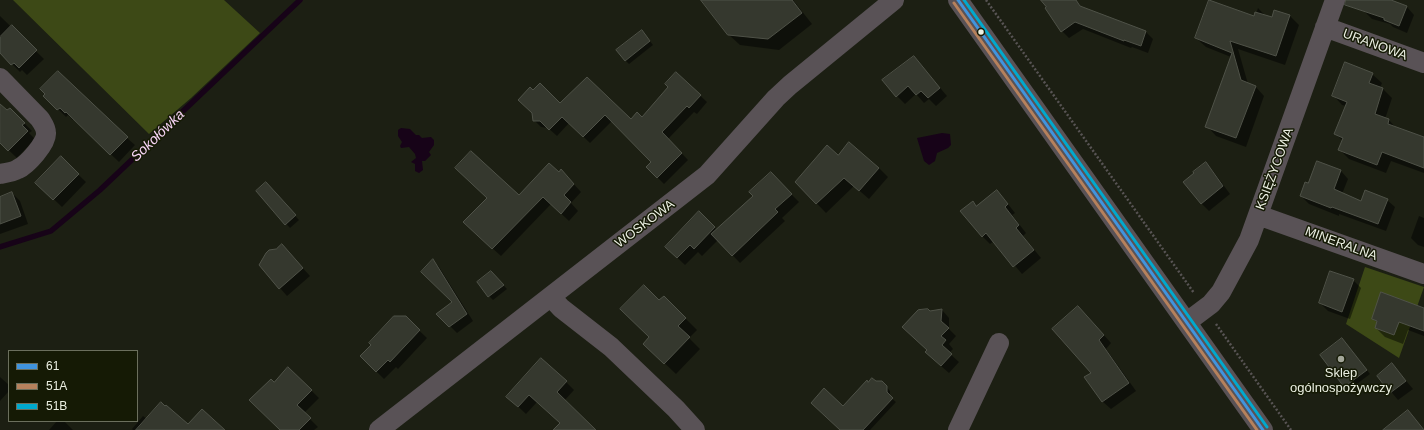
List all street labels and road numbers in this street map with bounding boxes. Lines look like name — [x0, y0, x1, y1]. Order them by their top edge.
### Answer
street label: URANOWA — [1341, 26, 1409, 64]
street label: KSIĘŻYCOWA — [1253, 126, 1297, 212]
street label: WOSKOWA — [612, 197, 678, 251]
street label: MINERALNA — [1303, 224, 1379, 264]

